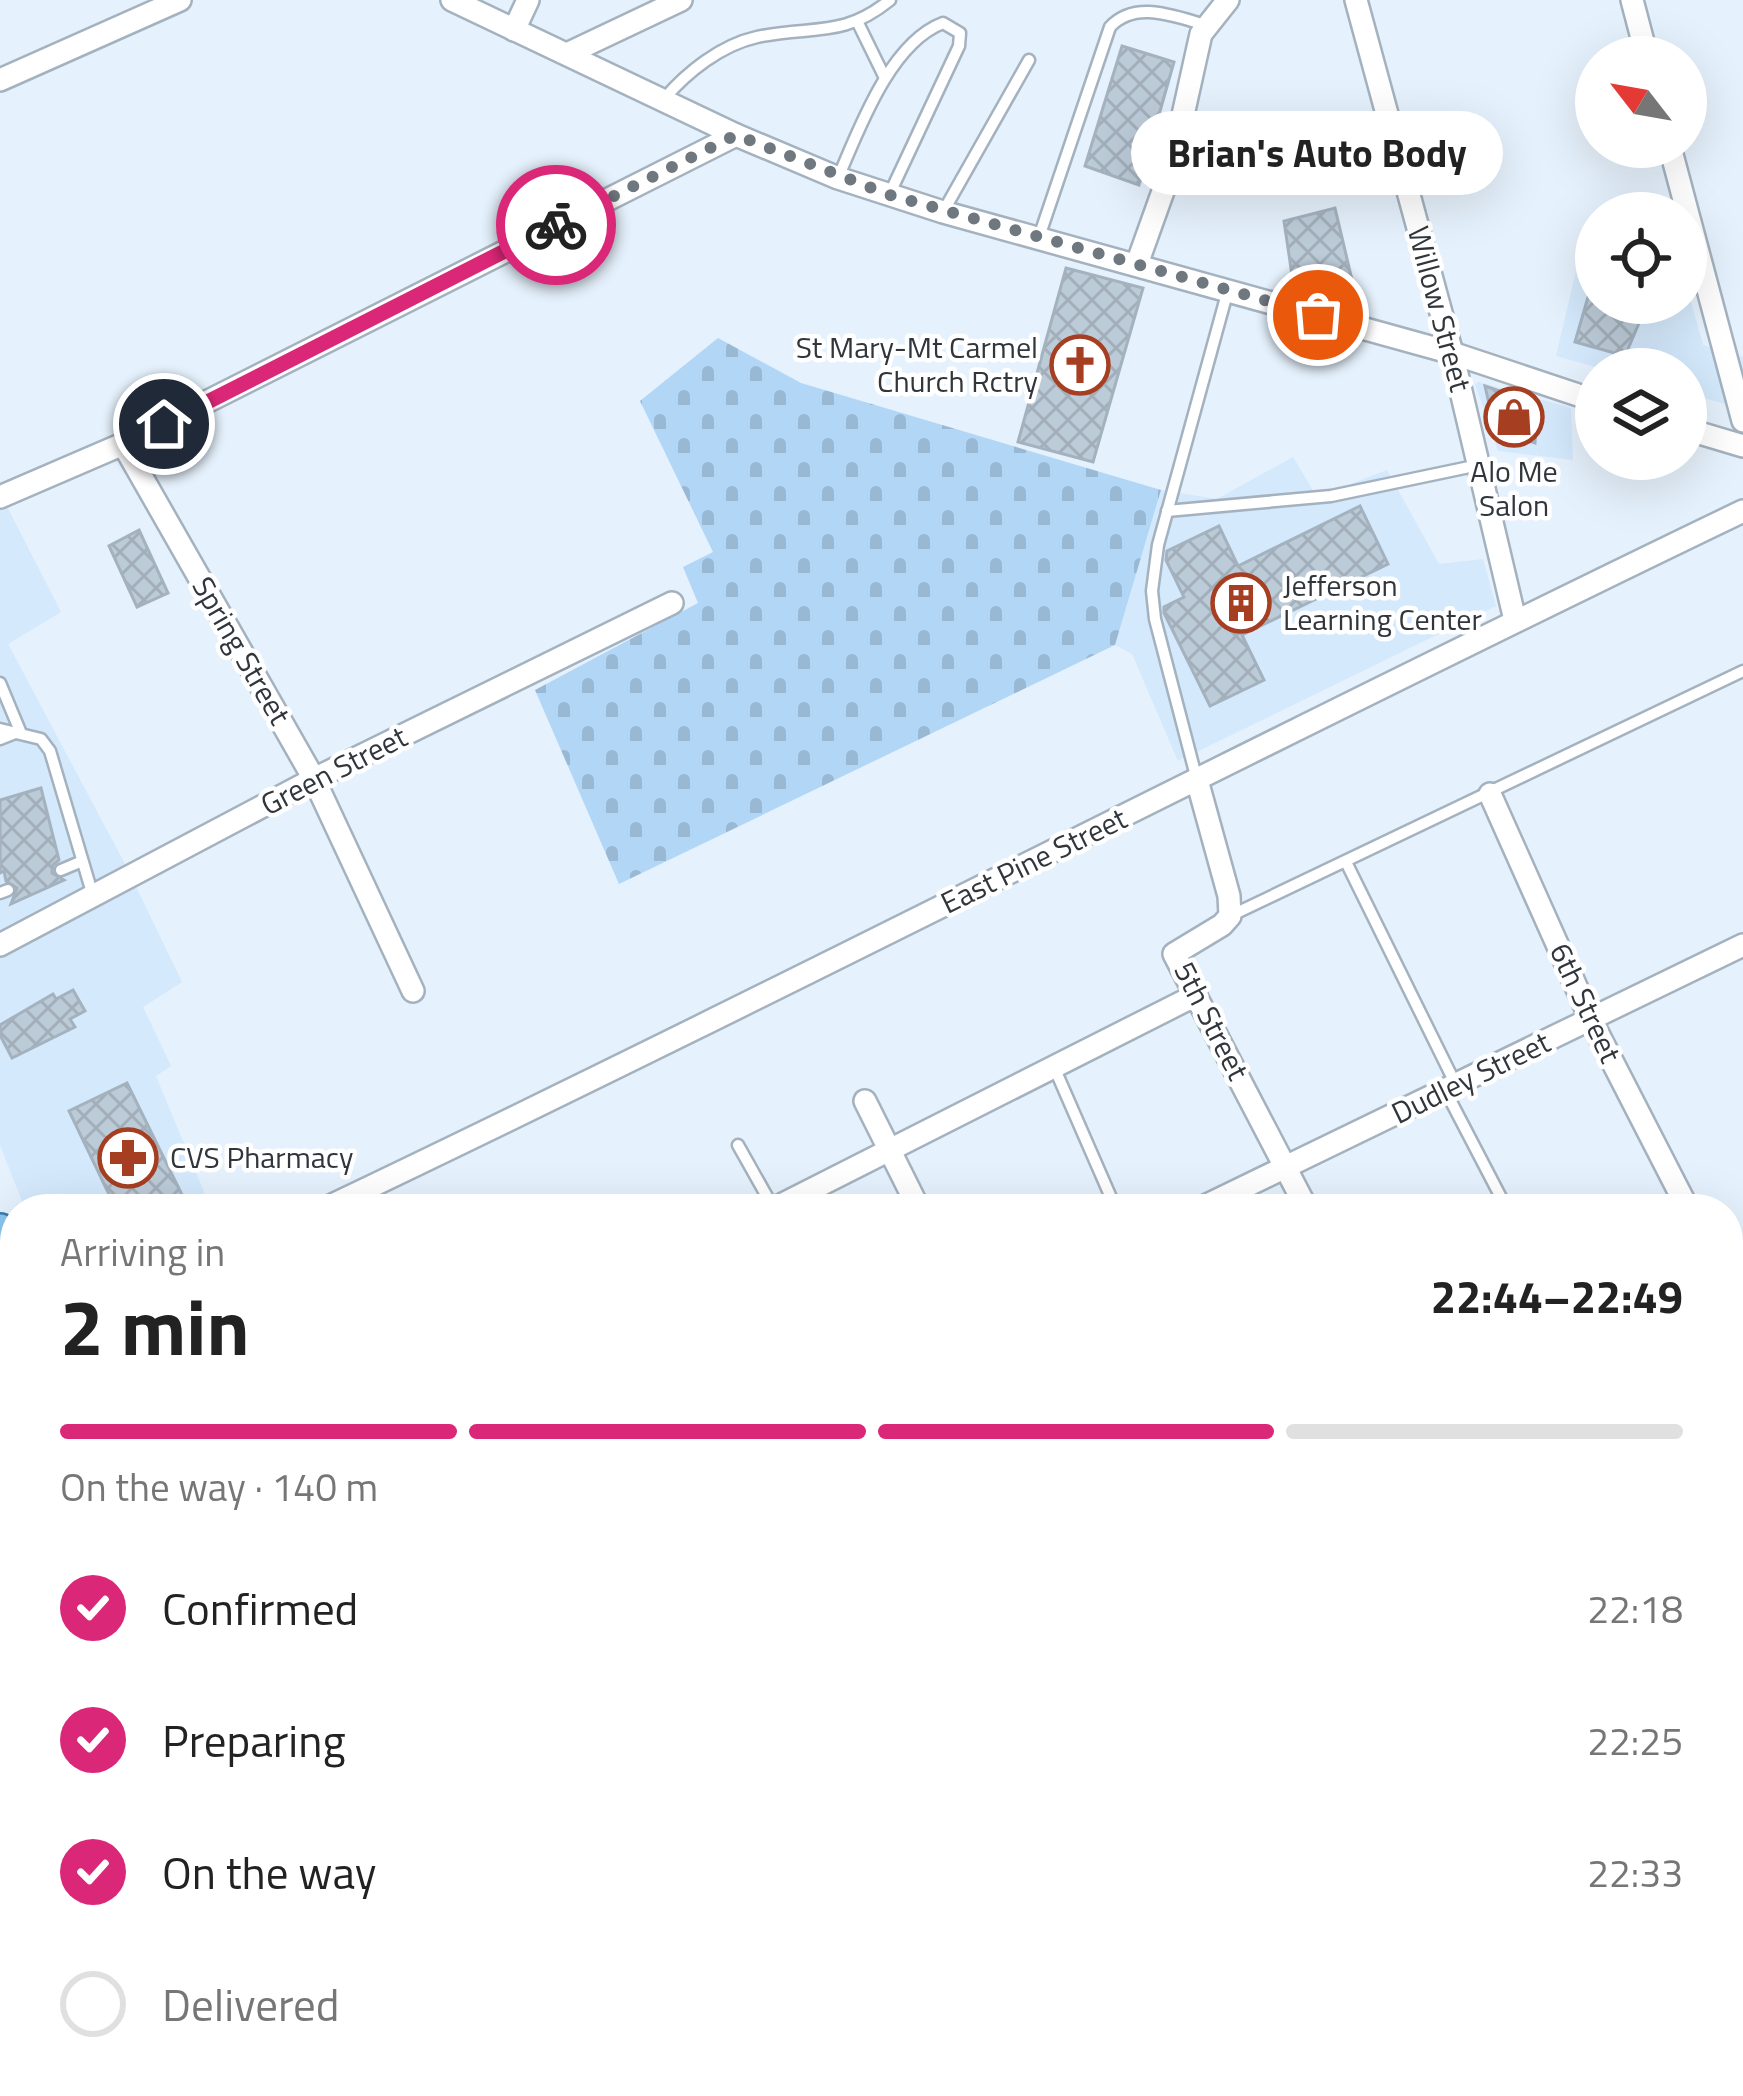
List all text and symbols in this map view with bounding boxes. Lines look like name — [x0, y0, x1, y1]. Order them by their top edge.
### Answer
north arrow — [1575, 36, 1707, 168]
map controls — [1575, 36, 1707, 480]
callout: Brian's Auto Body — [1132, 111, 1504, 195]
text: Brian's Auto Body — [1167, 123, 1467, 182]
courier — [496, 165, 616, 285]
icon: bike — [523, 192, 589, 258]
button: locate — [1575, 192, 1707, 324]
street label: Willow Street — [1396, 221, 1484, 397]
pin — [1267, 264, 1369, 366]
icon: bag — [1285, 282, 1351, 348]
place label: St Mary-Mt Carmel Church Rctry — [796, 324, 1038, 404]
church icon: St Mary-Mt Carmel Church Rctry — [1049, 334, 1111, 396]
button: layers — [1575, 348, 1707, 480]
pin — [113, 373, 215, 475]
shop icon: Alo Me Salon — [1483, 386, 1545, 448]
icon: home — [131, 391, 197, 457]
place label: Alo Me Salon — [1470, 448, 1558, 528]
place label: Jefferson Learning Center — [1283, 562, 1482, 642]
street label: Spring Street — [181, 568, 303, 734]
building icon: Jefferson Learning Center — [1210, 572, 1272, 634]
street label: Green Street — [252, 713, 415, 827]
street label: East Pine Street — [933, 795, 1135, 925]
street label: 6th Street — [1538, 935, 1634, 1070]
street label: 5th Street — [1162, 953, 1262, 1088]
street label: Dudley Street — [1383, 1019, 1558, 1135]
pharmacy icon: CVS Pharmacy — [97, 1127, 159, 1189]
place label: CVS Pharmacy — [170, 1134, 353, 1180]
text: Arriving in — [60, 1222, 225, 1281]
text: 22:44–22:49 — [1431, 1262, 1683, 1330]
text: 2 min — [60, 1267, 250, 1385]
text: On the way · 140 m — [60, 1457, 378, 1516]
text: Confirmed — [162, 1574, 358, 1642]
icon: check — [60, 1575, 126, 1641]
text: 22:18 — [1587, 1579, 1683, 1638]
text: Preparing — [162, 1706, 346, 1774]
icon: check — [60, 1707, 126, 1773]
text: 22:25 — [1587, 1711, 1683, 1770]
text: On the way — [162, 1838, 376, 1906]
icon: check — [60, 1839, 126, 1905]
text: 22:33 — [1587, 1843, 1683, 1902]
text: Delivered — [162, 1970, 340, 2038]

